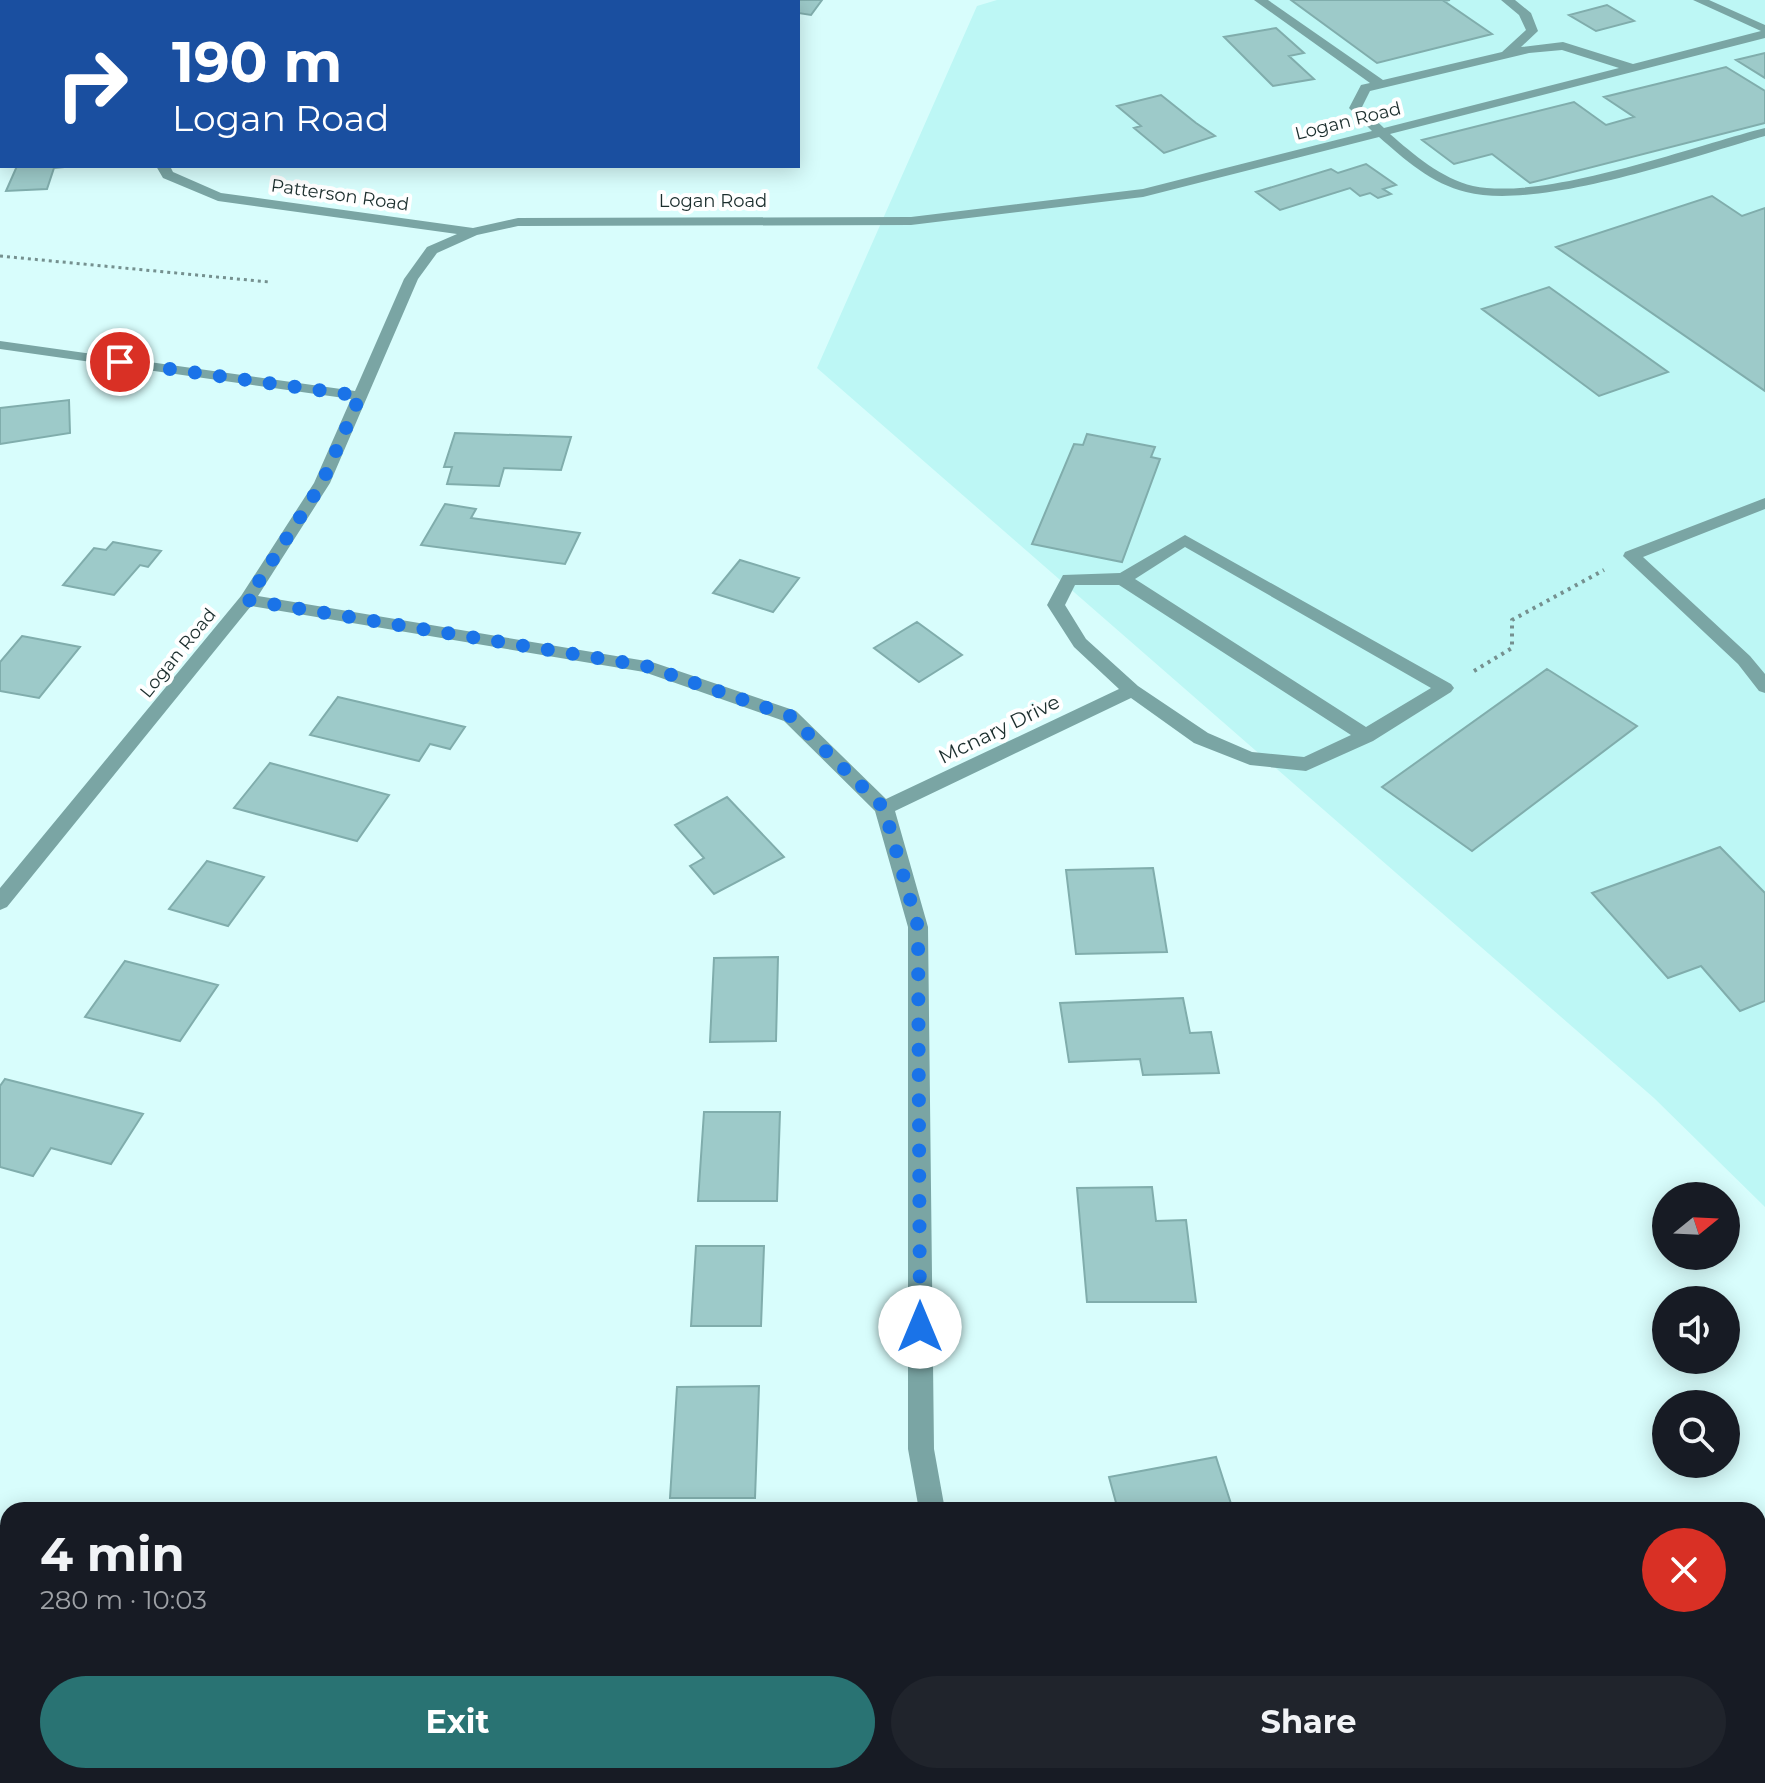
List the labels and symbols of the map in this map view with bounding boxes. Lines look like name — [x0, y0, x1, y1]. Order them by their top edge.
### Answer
street label: Logan Road — [1293, 97, 1403, 145]
street label: Patterson Road — [269, 174, 411, 216]
street label: Logan Road — [659, 190, 767, 212]
pin — [86, 328, 154, 396]
street label: Logan Road — [135, 604, 221, 702]
street label: Mcnary Drive — [934, 689, 1064, 769]
north arrow — [1652, 1182, 1740, 1270]
position arrow — [878, 1285, 962, 1369]

